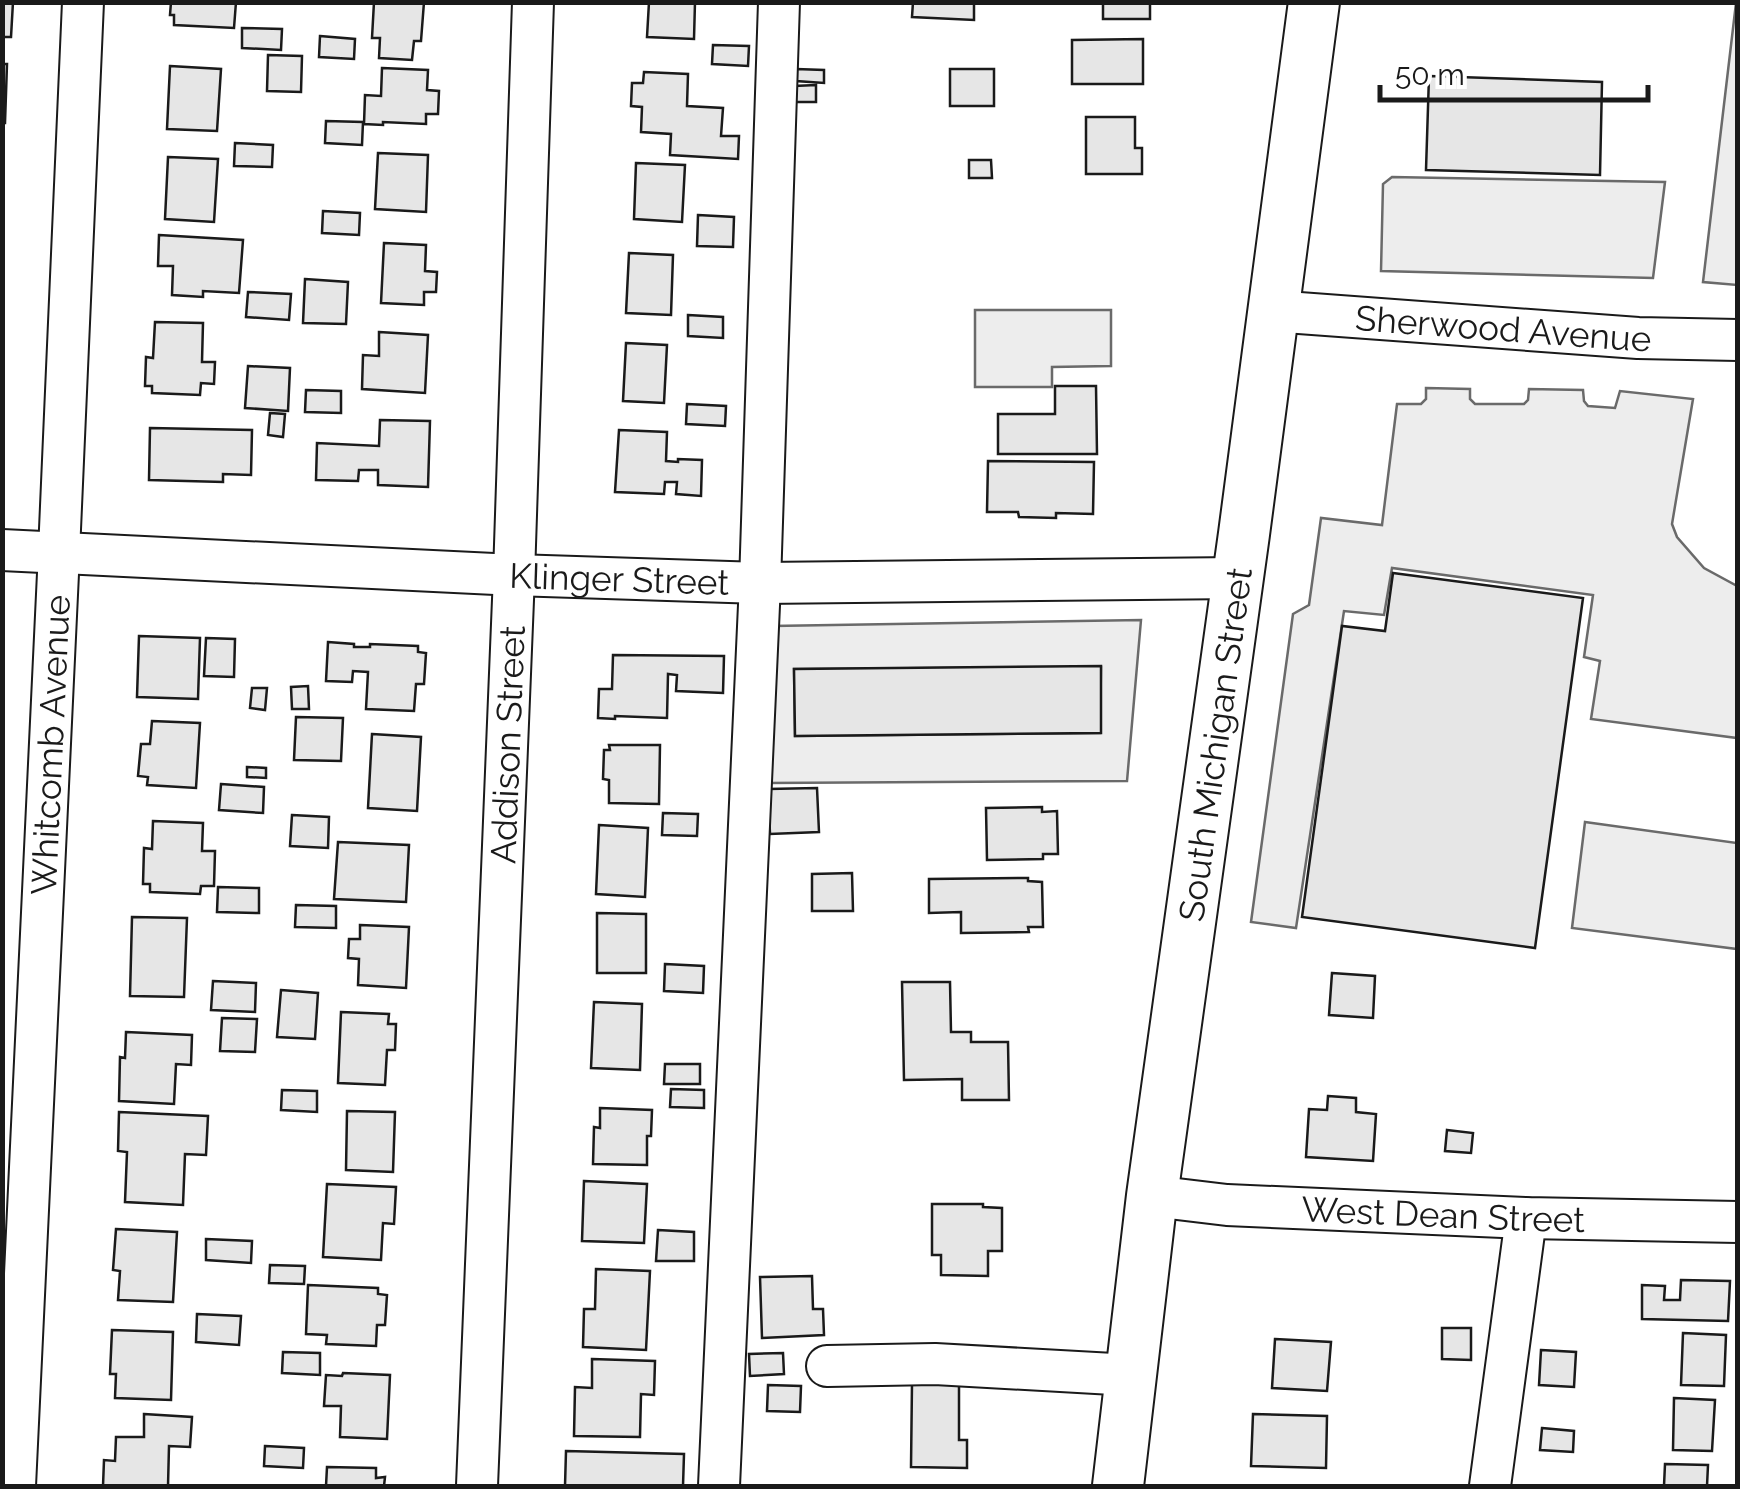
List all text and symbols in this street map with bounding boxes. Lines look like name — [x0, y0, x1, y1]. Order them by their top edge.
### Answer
scale bar — [1380, 40, 1648, 102]
text: 50 m — [1395, 57, 1465, 92]
street label: Sherwood Avenue — [1354, 297, 1652, 359]
street label: Klinger Street — [509, 554, 730, 602]
street label: South Michigan Street — [1170, 565, 1260, 924]
street label: Whitcomb Avenue — [22, 594, 77, 896]
street label: Addison Street — [482, 624, 532, 865]
street label: West Dean Street — [1301, 1188, 1586, 1240]

